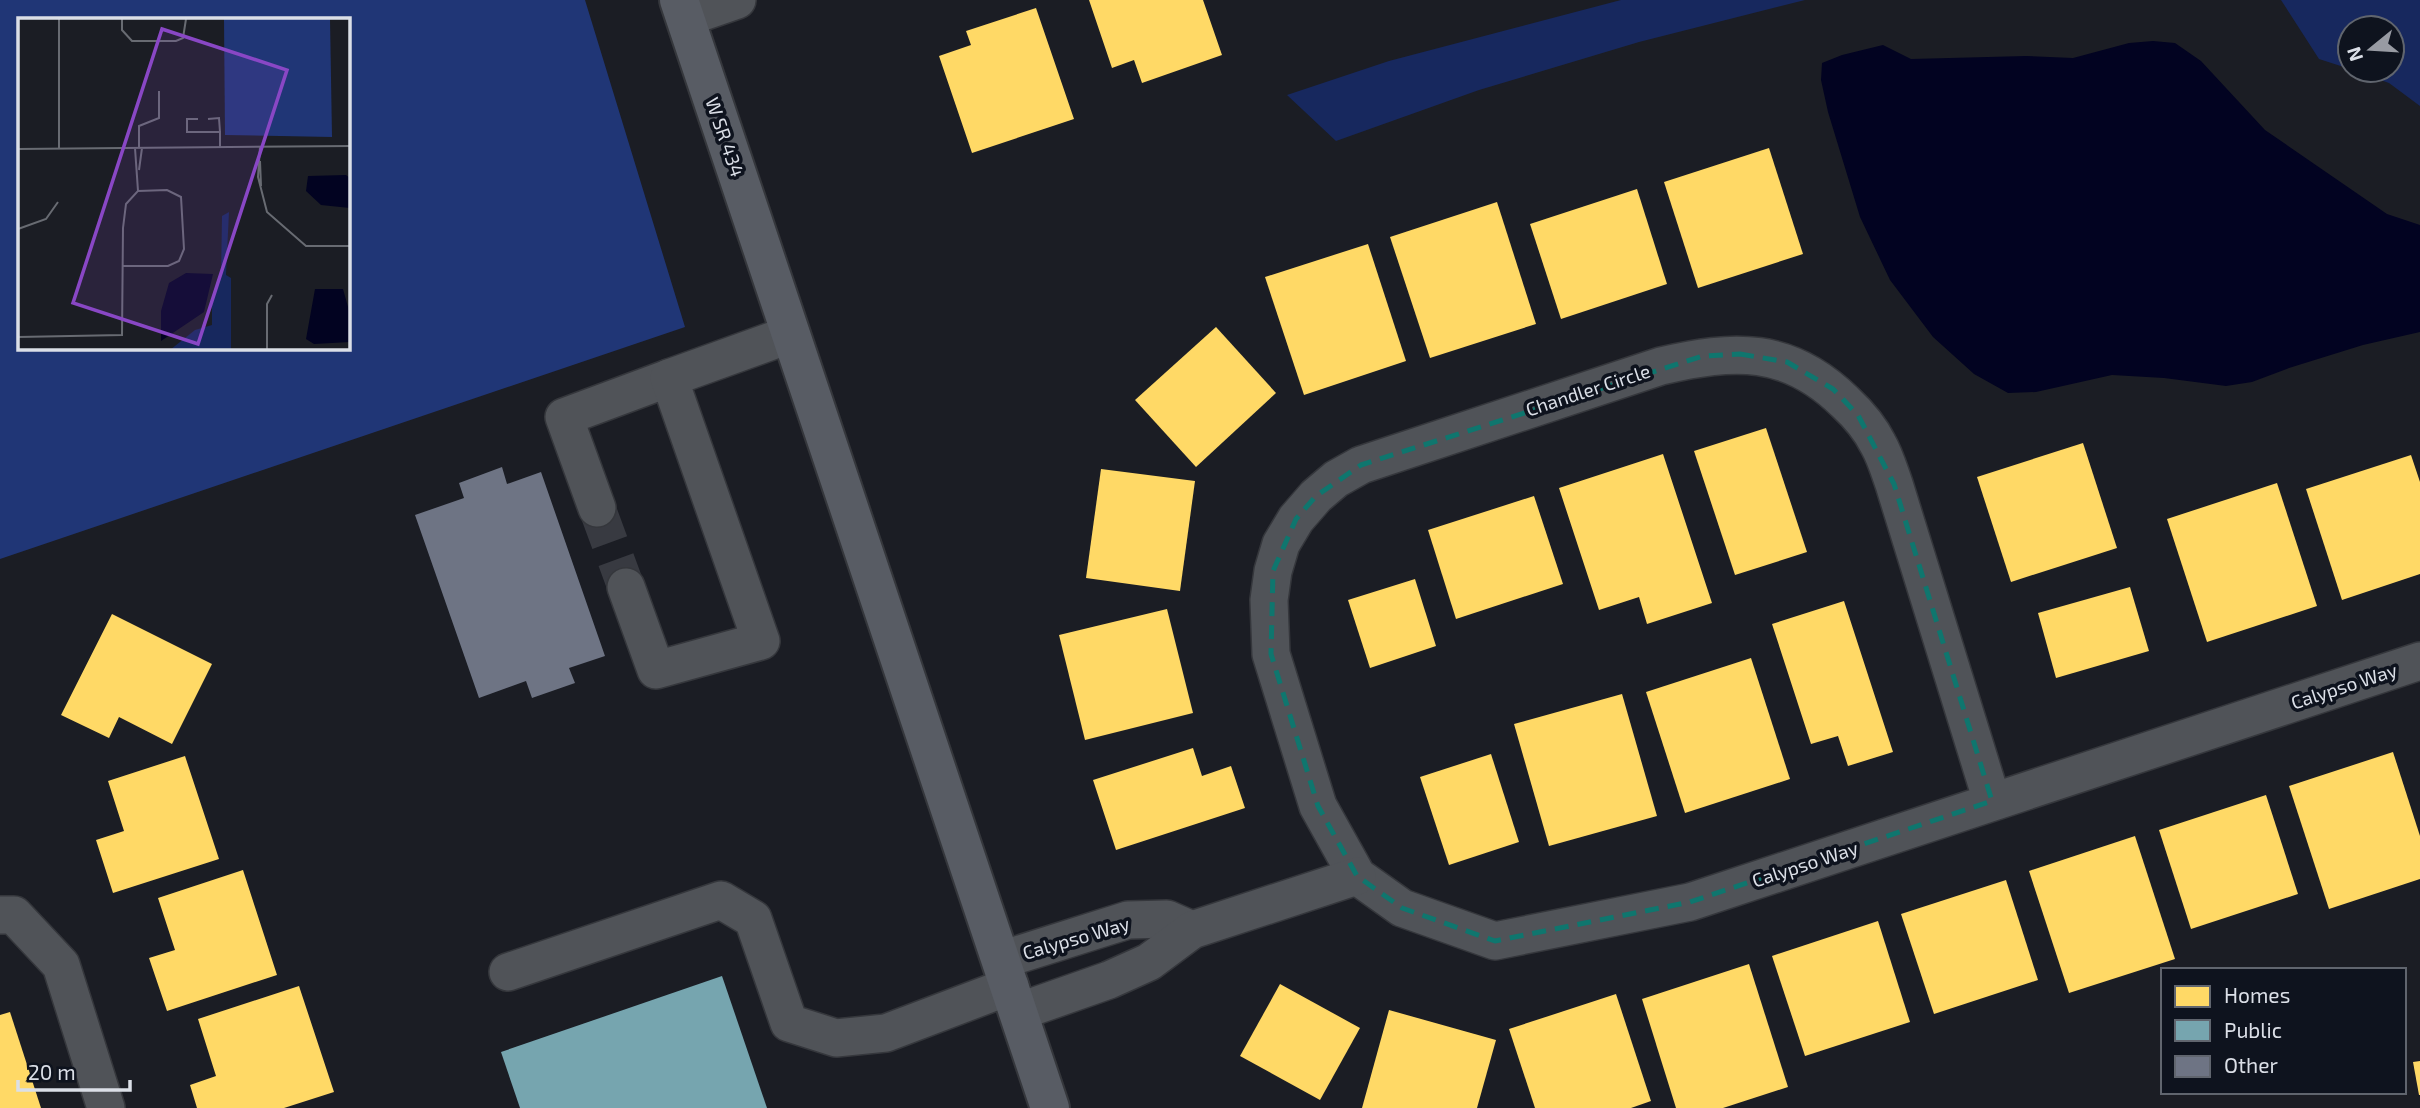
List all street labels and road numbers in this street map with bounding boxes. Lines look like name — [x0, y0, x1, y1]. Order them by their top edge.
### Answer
street label: W SR 434 — [701, 94, 750, 180]
street label: Chandler Circle — [1523, 359, 1653, 420]
street label: Calypso Way — [2288, 658, 2400, 713]
street label: Calypso Way — [1749, 836, 1861, 891]
street label: Calypso Way — [1020, 911, 1132, 964]

